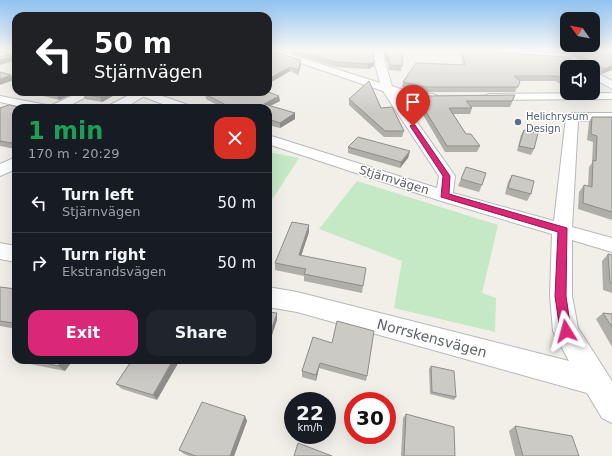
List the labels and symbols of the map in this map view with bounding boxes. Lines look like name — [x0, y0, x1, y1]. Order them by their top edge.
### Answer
north arrow — [560, 12, 600, 52]
pin — [396, 85, 430, 126]
place label: Helichrysum Design — [526, 111, 588, 134]
marker: Helichrysum Design — [513, 117, 523, 127]
street label: Stjärnvägen — [357, 163, 431, 197]
position arrow — [545, 310, 587, 352]
street label: Norrskensvägen — [375, 316, 489, 360]
speed limit sign: 30 — [344, 392, 396, 444]

